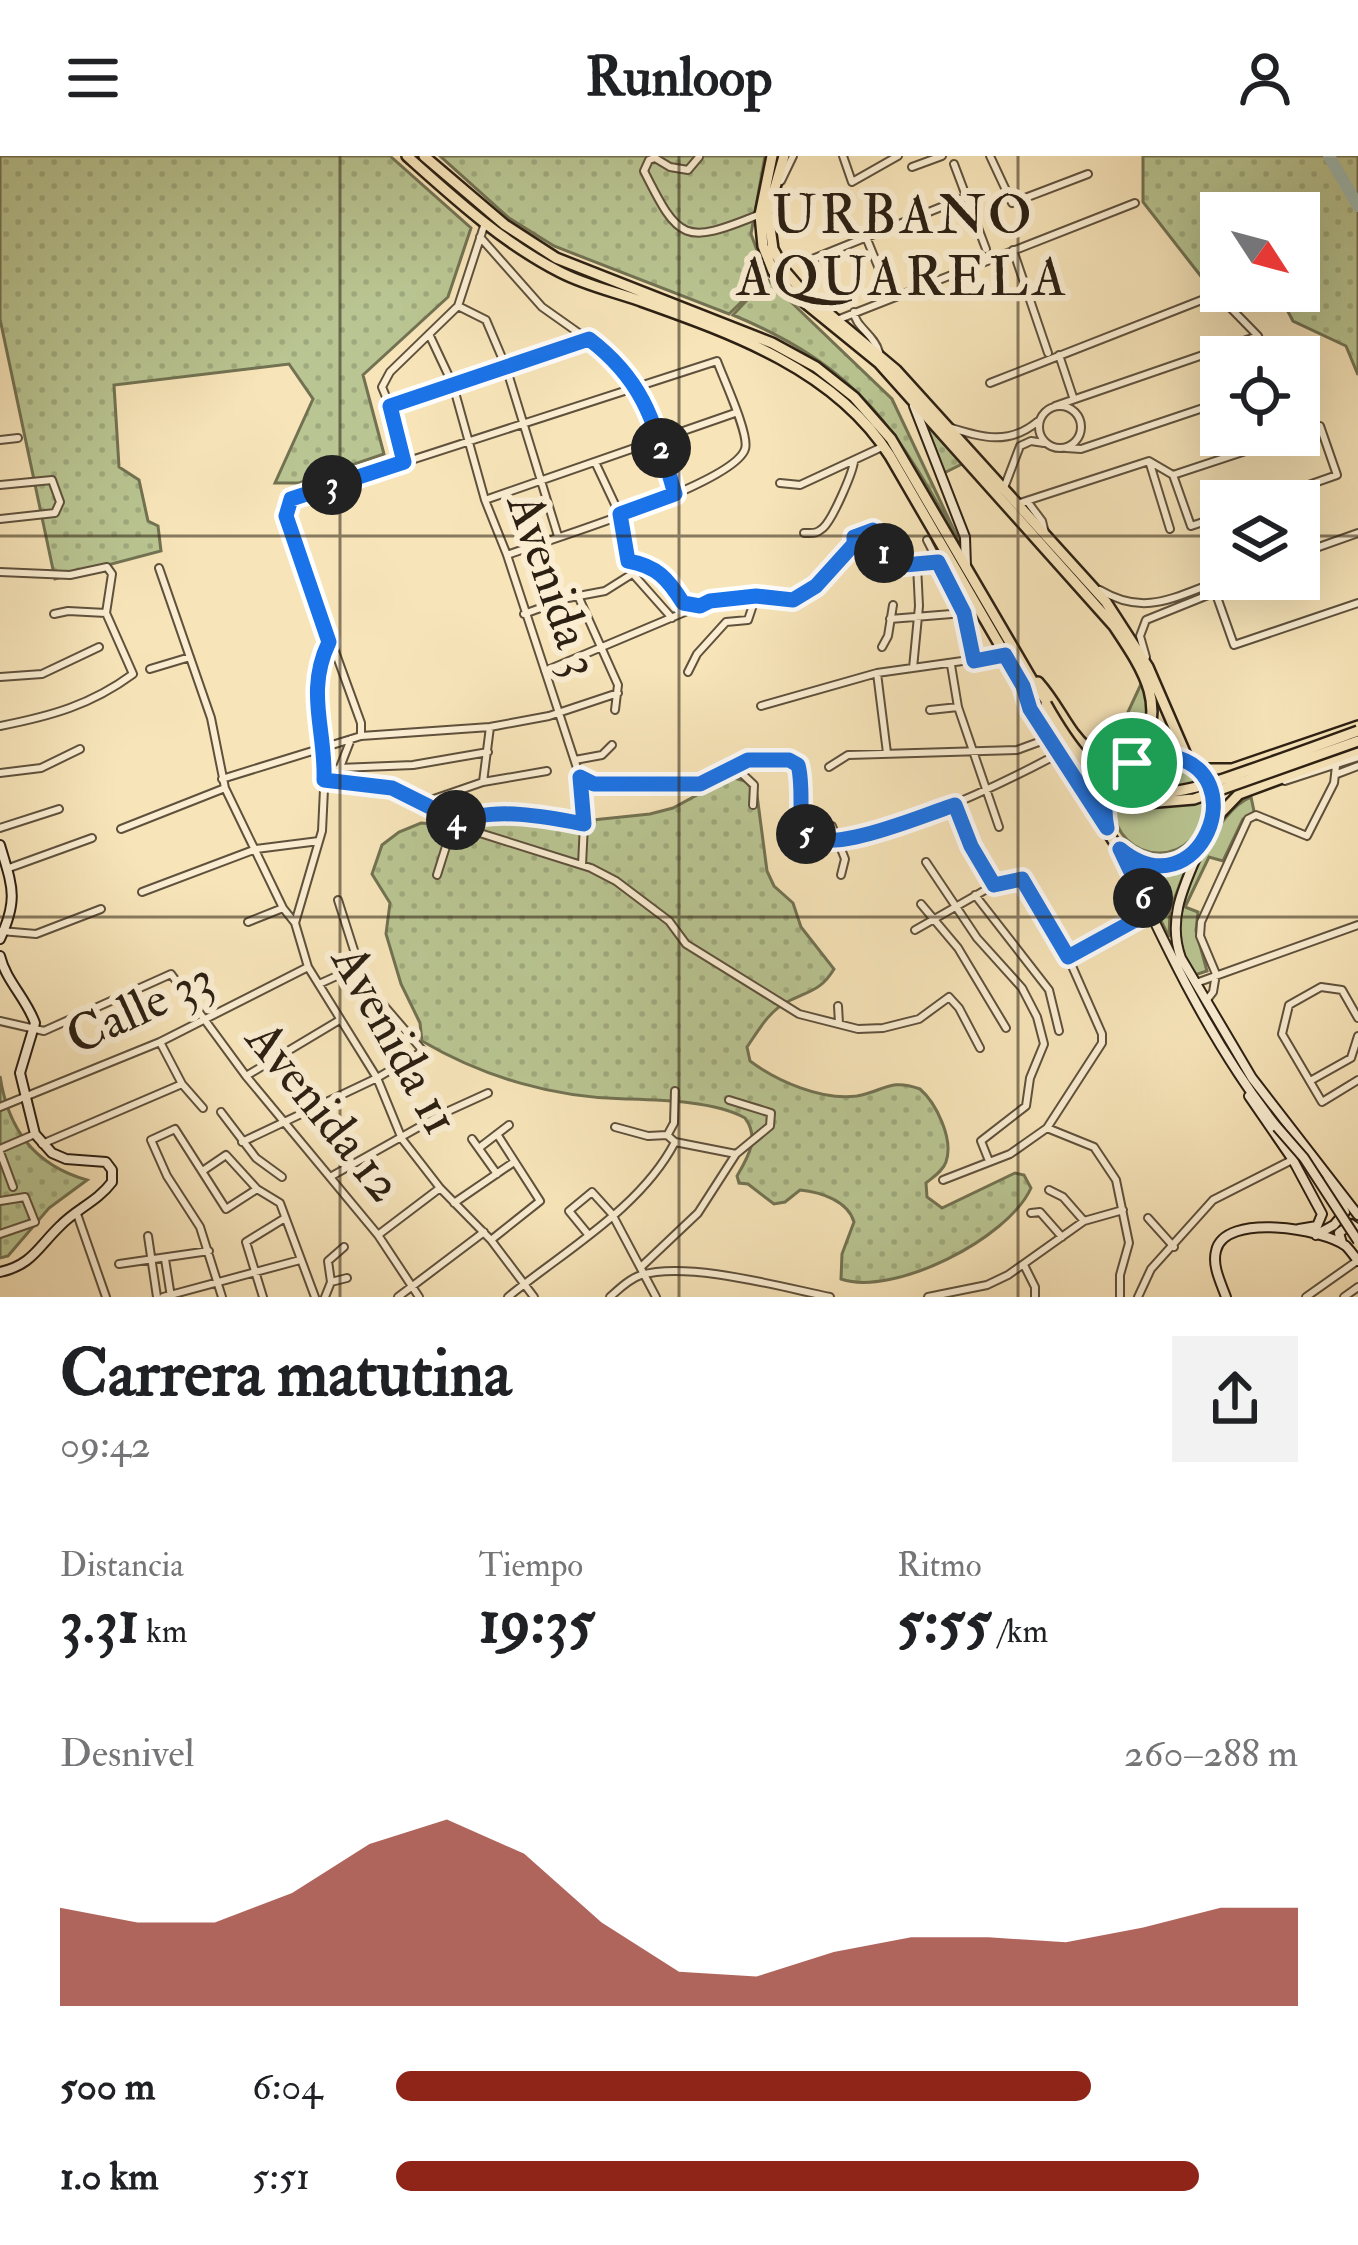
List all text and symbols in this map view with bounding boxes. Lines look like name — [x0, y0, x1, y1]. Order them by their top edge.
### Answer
text: Runloop — [586, 44, 772, 112]
icon: menu — [60, 45, 126, 111]
icon: person — [1232, 45, 1298, 111]
district label: URBANO AQUARELA — [736, 182, 1069, 312]
north arrow — [1200, 192, 1320, 312]
map controls — [1200, 192, 1320, 600]
button: locate — [1200, 336, 1320, 456]
pin: 2 — [631, 418, 691, 478]
text: 2 — [653, 427, 669, 468]
pin: 3 — [302, 455, 362, 515]
text: 3 — [326, 464, 338, 505]
button: layers — [1200, 480, 1320, 600]
street label: Avenida 3 — [491, 484, 614, 685]
pin: 1 — [854, 523, 914, 583]
text: 1 — [878, 532, 890, 573]
pin — [1081, 712, 1183, 814]
icon: arrive — [1099, 730, 1165, 796]
pin: 4 — [426, 790, 486, 850]
text: 4 — [447, 799, 465, 840]
pin: 5 — [776, 804, 836, 864]
text: 5 — [799, 813, 813, 854]
pin: 6 — [1113, 868, 1173, 928]
text: 6 — [1135, 877, 1151, 918]
street label: Avenida 11 — [316, 933, 473, 1146]
street label: Calle 33 — [56, 946, 224, 1070]
street label: Avenida 12 — [231, 1008, 416, 1215]
text: Carrera matutina — [60, 1333, 511, 1416]
button: share — [1172, 1336, 1298, 1462]
text: 09:42 — [60, 1420, 150, 1469]
text: Distancia — [60, 1545, 184, 1586]
text: Tiempo — [479, 1545, 583, 1586]
text: Ritmo — [897, 1545, 982, 1586]
text: 3.31 — [60, 1586, 139, 1661]
text: 19:35 — [479, 1586, 595, 1661]
text: 5:55 — [897, 1586, 991, 1661]
text: km — [139, 1611, 187, 1652]
text: /km — [991, 1611, 1048, 1652]
text: Desnivel — [60, 1729, 195, 1778]
text: 260–288 m — [1124, 1729, 1298, 1778]
text: 500 m — [60, 2062, 155, 2111]
text: 6:04 — [252, 2062, 322, 2111]
text: 1.0 km — [60, 2152, 159, 2201]
text: 5:51 — [252, 2152, 310, 2201]

